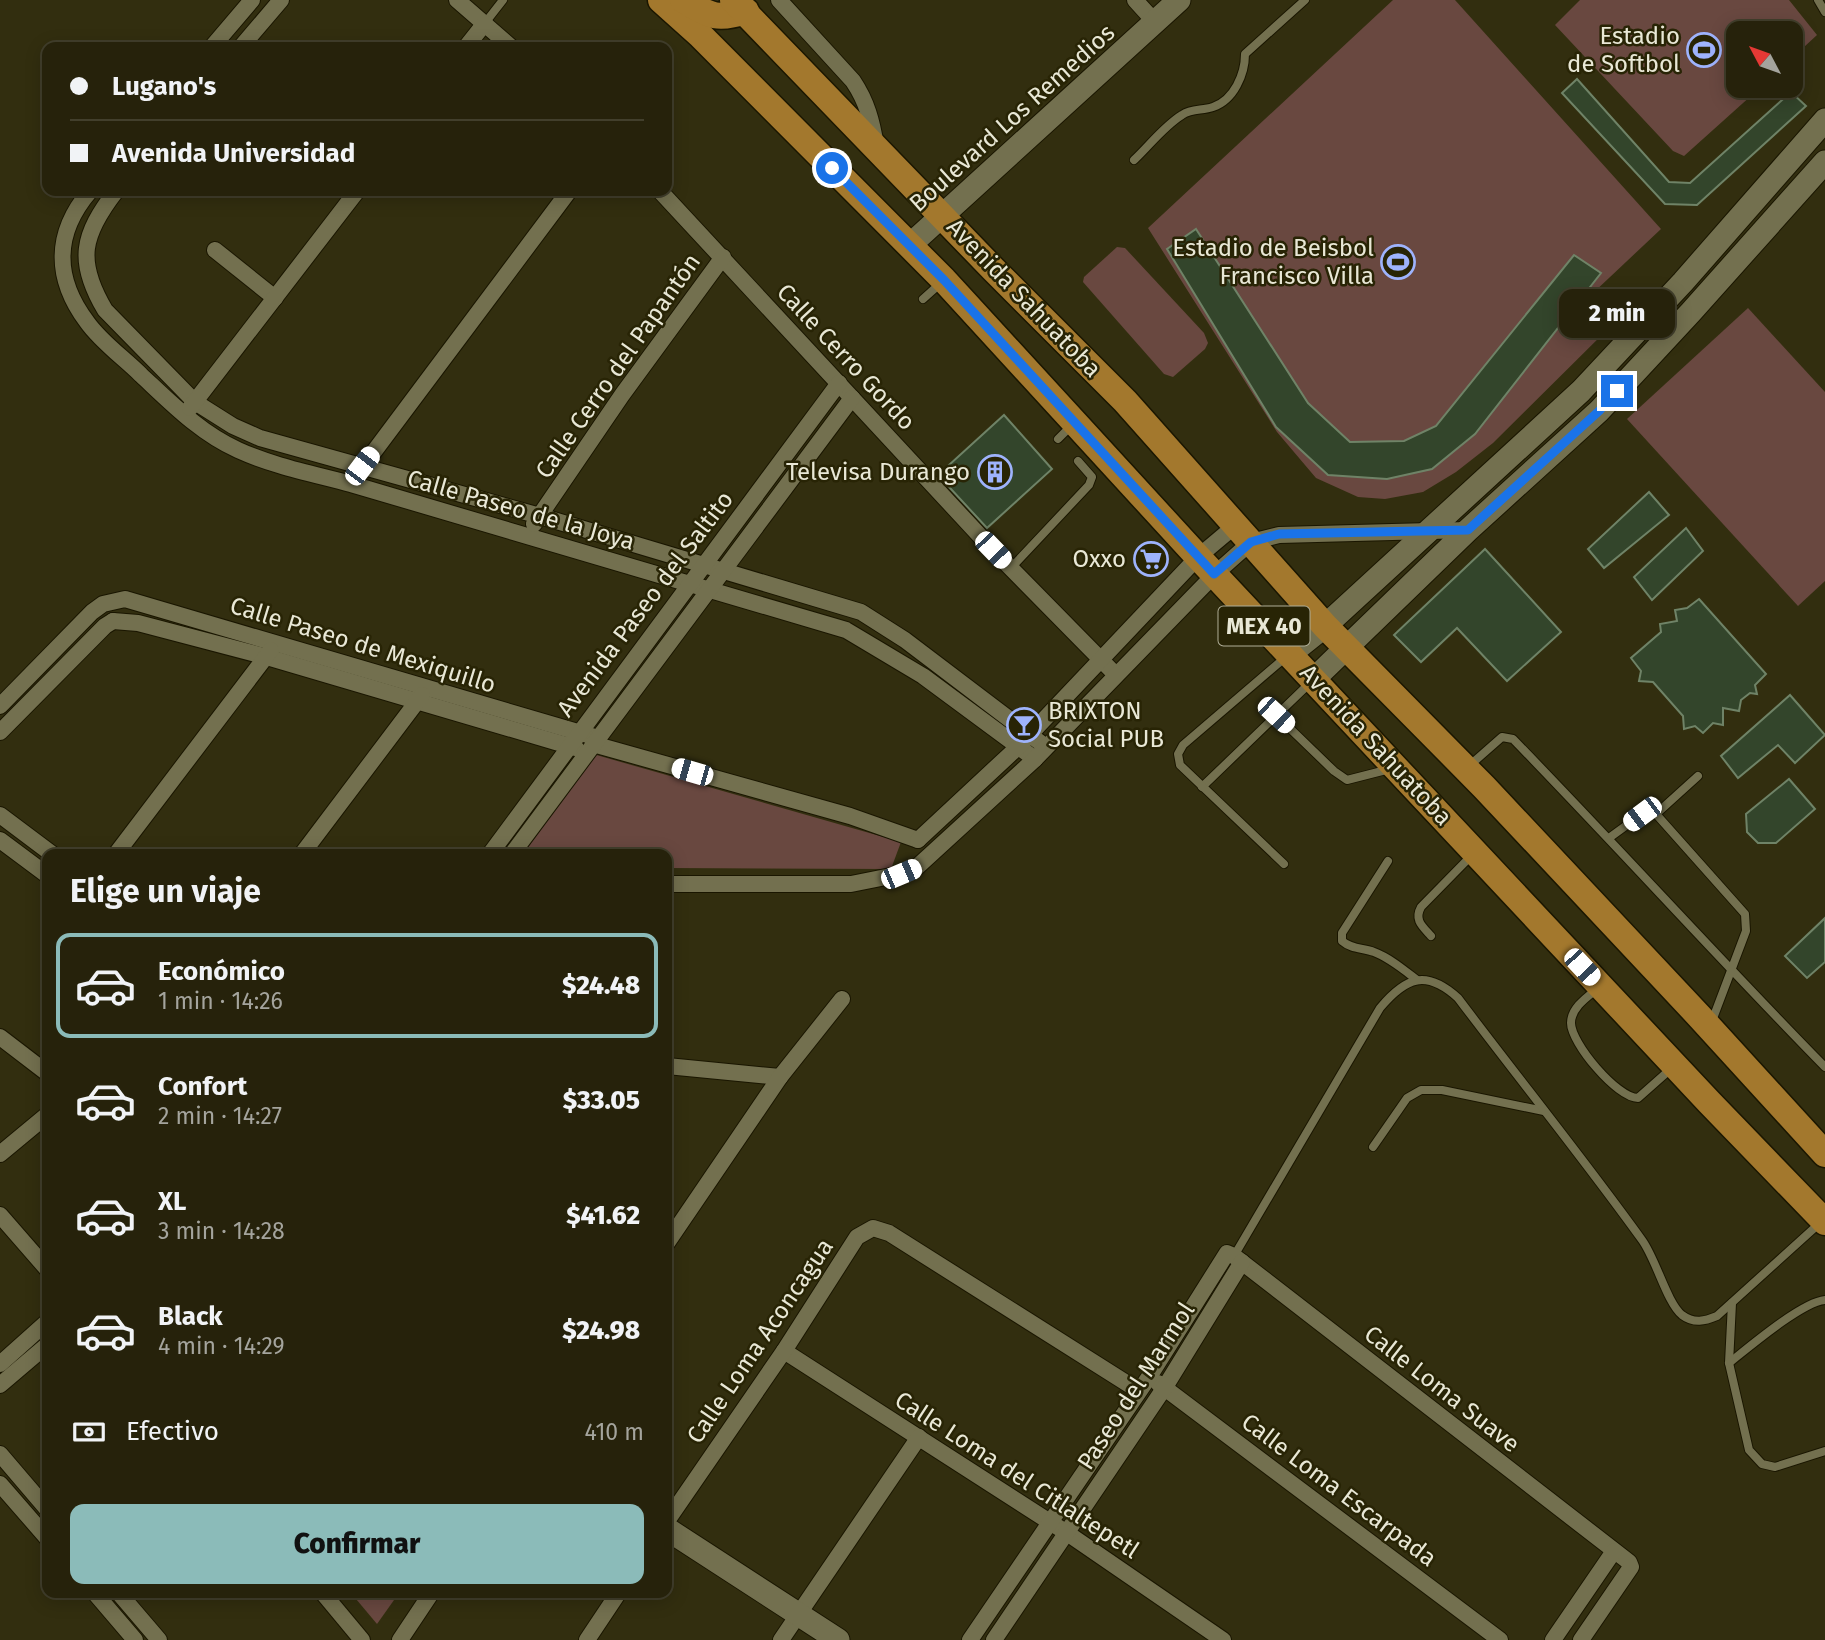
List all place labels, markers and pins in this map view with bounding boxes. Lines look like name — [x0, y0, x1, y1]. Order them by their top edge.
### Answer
place label: Estadio de Softbol — [1567, 22, 1680, 78]
sports icon: Estadio de Softbol — [1685, 31, 1723, 69]
place label: Estadio de Beisbol Francisco Villa — [1172, 234, 1374, 290]
sports icon: Estadio de Beisbol Francisco Villa — [1379, 243, 1417, 281]
building icon: Televisa Durango — [976, 453, 1014, 491]
place label: Televisa Durango — [786, 458, 970, 486]
supermarket icon: Oxxo — [1132, 540, 1170, 578]
place label: Oxxo — [1073, 545, 1126, 573]
place label: BRIXTON Social PUB — [1048, 697, 1164, 753]
bar icon: BRIXTON Social PUB — [1005, 706, 1043, 744]

